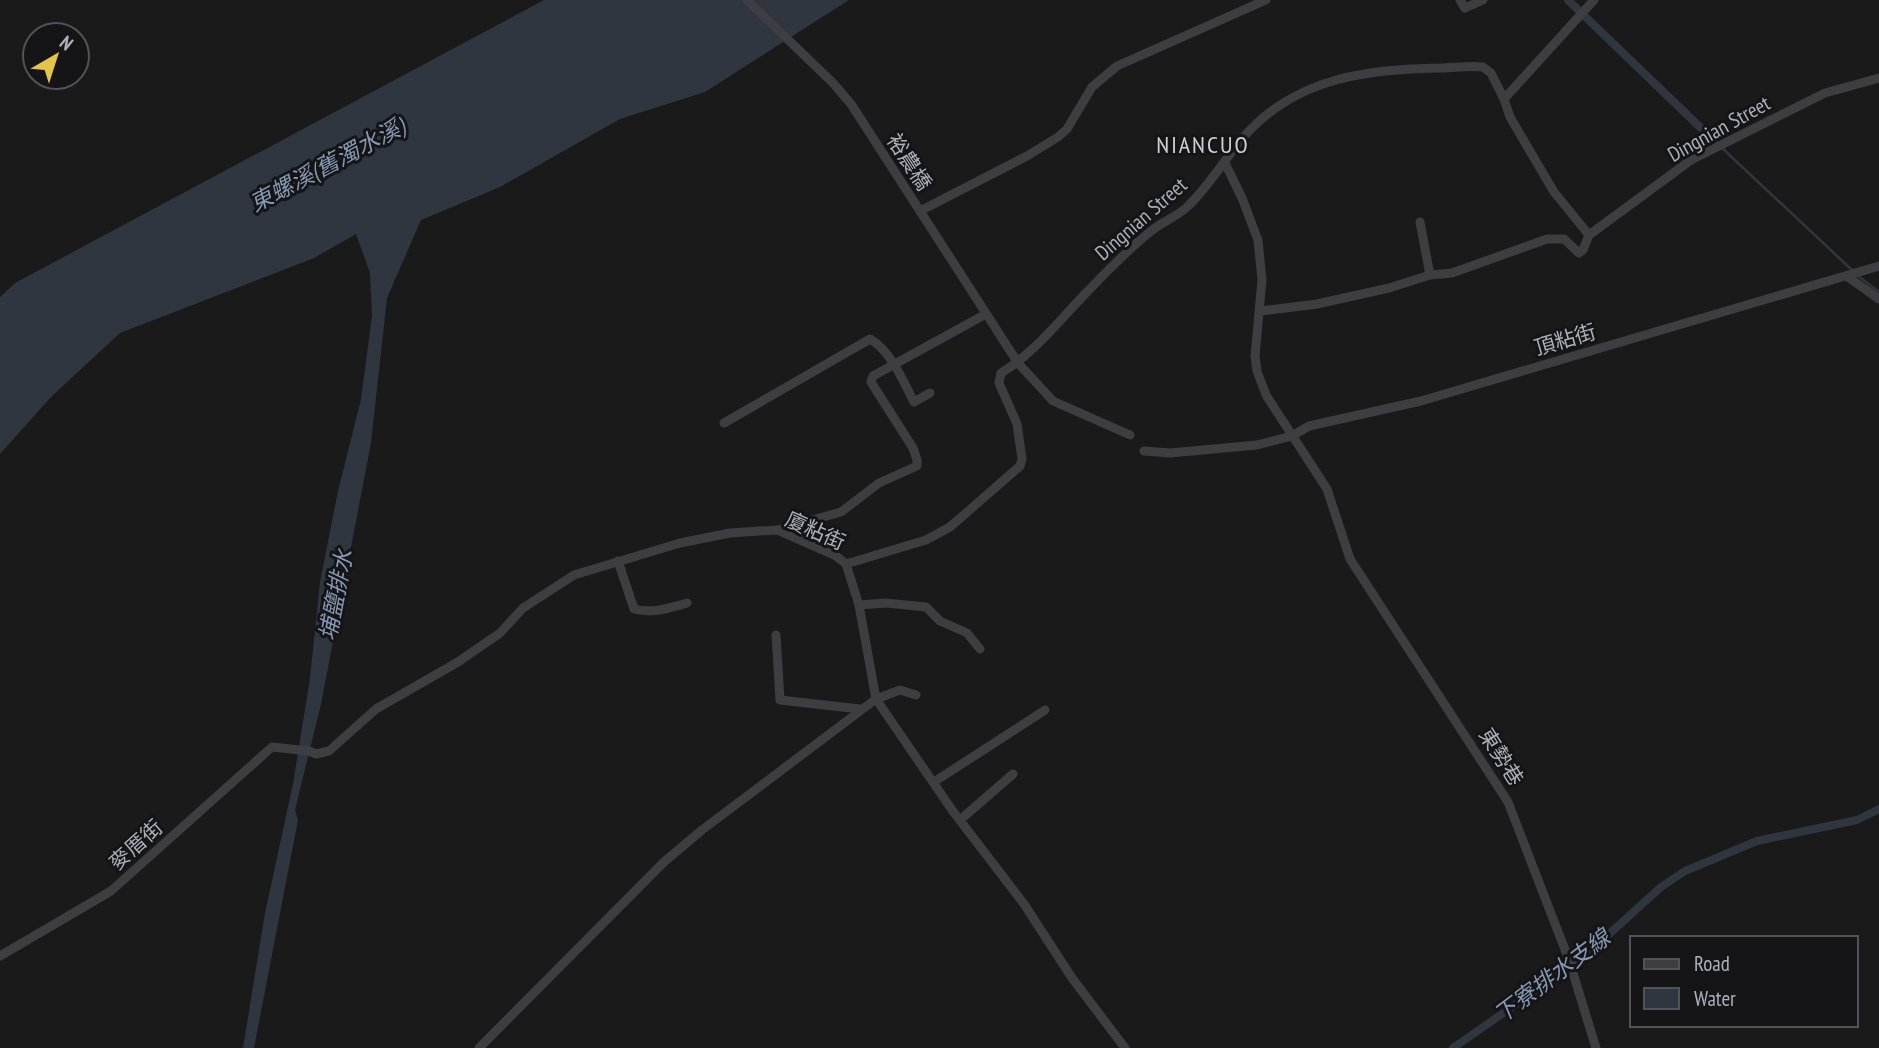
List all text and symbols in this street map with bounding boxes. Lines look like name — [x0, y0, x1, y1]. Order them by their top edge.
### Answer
north arrow — [21, 21, 91, 91]
text: N — [55, 30, 78, 55]
street label: Dingnian Street — [1663, 89, 1775, 168]
water label: 東螺溪(舊濁水溪) — [244, 110, 412, 218]
street label: 裕農橋 — [881, 128, 938, 195]
district label: NIANCUO — [1156, 129, 1250, 160]
street label: Dingnian Street — [1089, 171, 1192, 266]
street label: 頂粘街 — [1531, 318, 1599, 361]
street label: 廈粘街 — [781, 505, 849, 556]
water label: 埔鹽排水 — [312, 546, 359, 643]
street label: 東勢巷 — [1473, 723, 1530, 791]
street label: 麥厝街 — [103, 814, 168, 876]
water label: 下寮排水支線 — [1488, 921, 1618, 1029]
legend — [1630, 936, 1858, 1027]
text: Road — [1694, 950, 1730, 977]
text: Water — [1694, 985, 1736, 1012]

